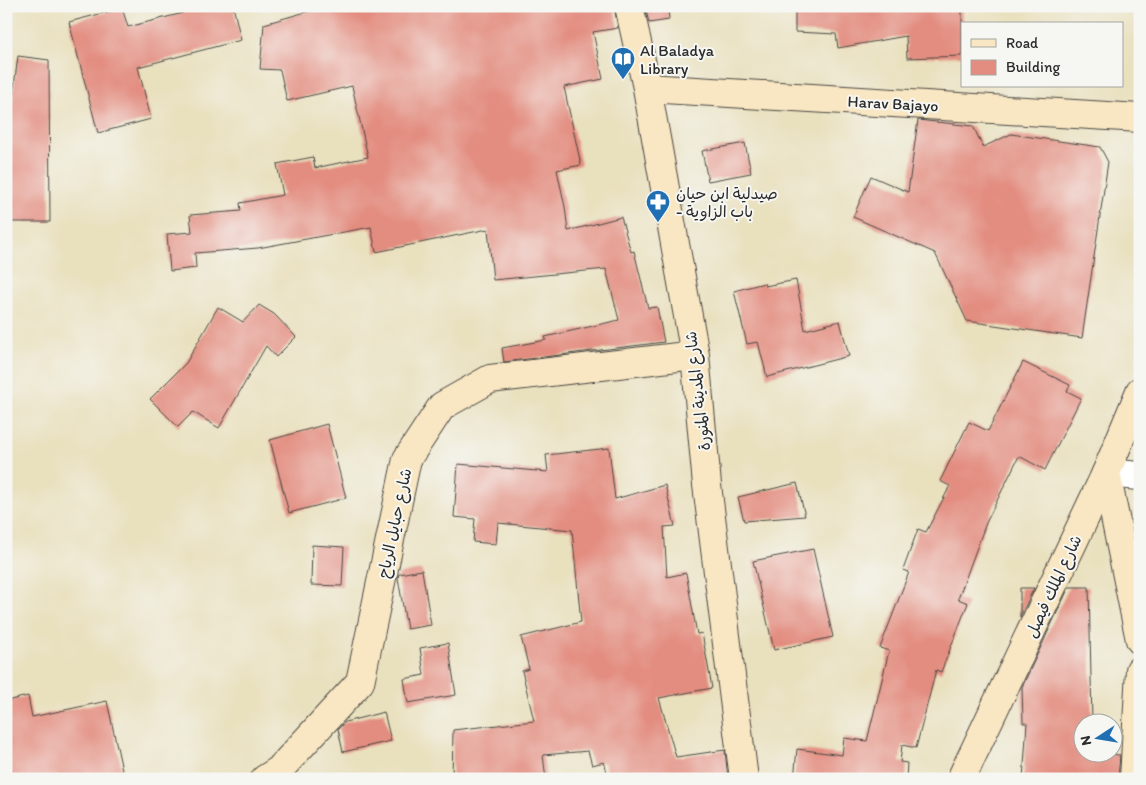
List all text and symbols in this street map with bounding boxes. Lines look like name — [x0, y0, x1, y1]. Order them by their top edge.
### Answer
legend — [961, 22, 1124, 88]
text: Road — [1006, 34, 1039, 52]
place label: Al Baladya Library — [640, 41, 715, 78]
library icon: Al Baladya Library — [610, 46, 636, 80]
text: Building — [1006, 58, 1060, 76]
street label: Harav Bajayo — [847, 92, 939, 115]
place label: صيدلية ابن حيان - باب الزاوية — [676, 184, 778, 221]
pharmacy icon: صيدلية ابن حيان - باب الزاوية — [645, 189, 671, 223]
street label: شارع المدينة المنورة — [681, 330, 716, 452]
street label: شارع حبايل الرياح — [374, 466, 417, 580]
street label: شارع الملك فيصل — [1021, 532, 1087, 641]
north arrow — [1074, 712, 1124, 762]
text: N — [1076, 734, 1095, 747]

